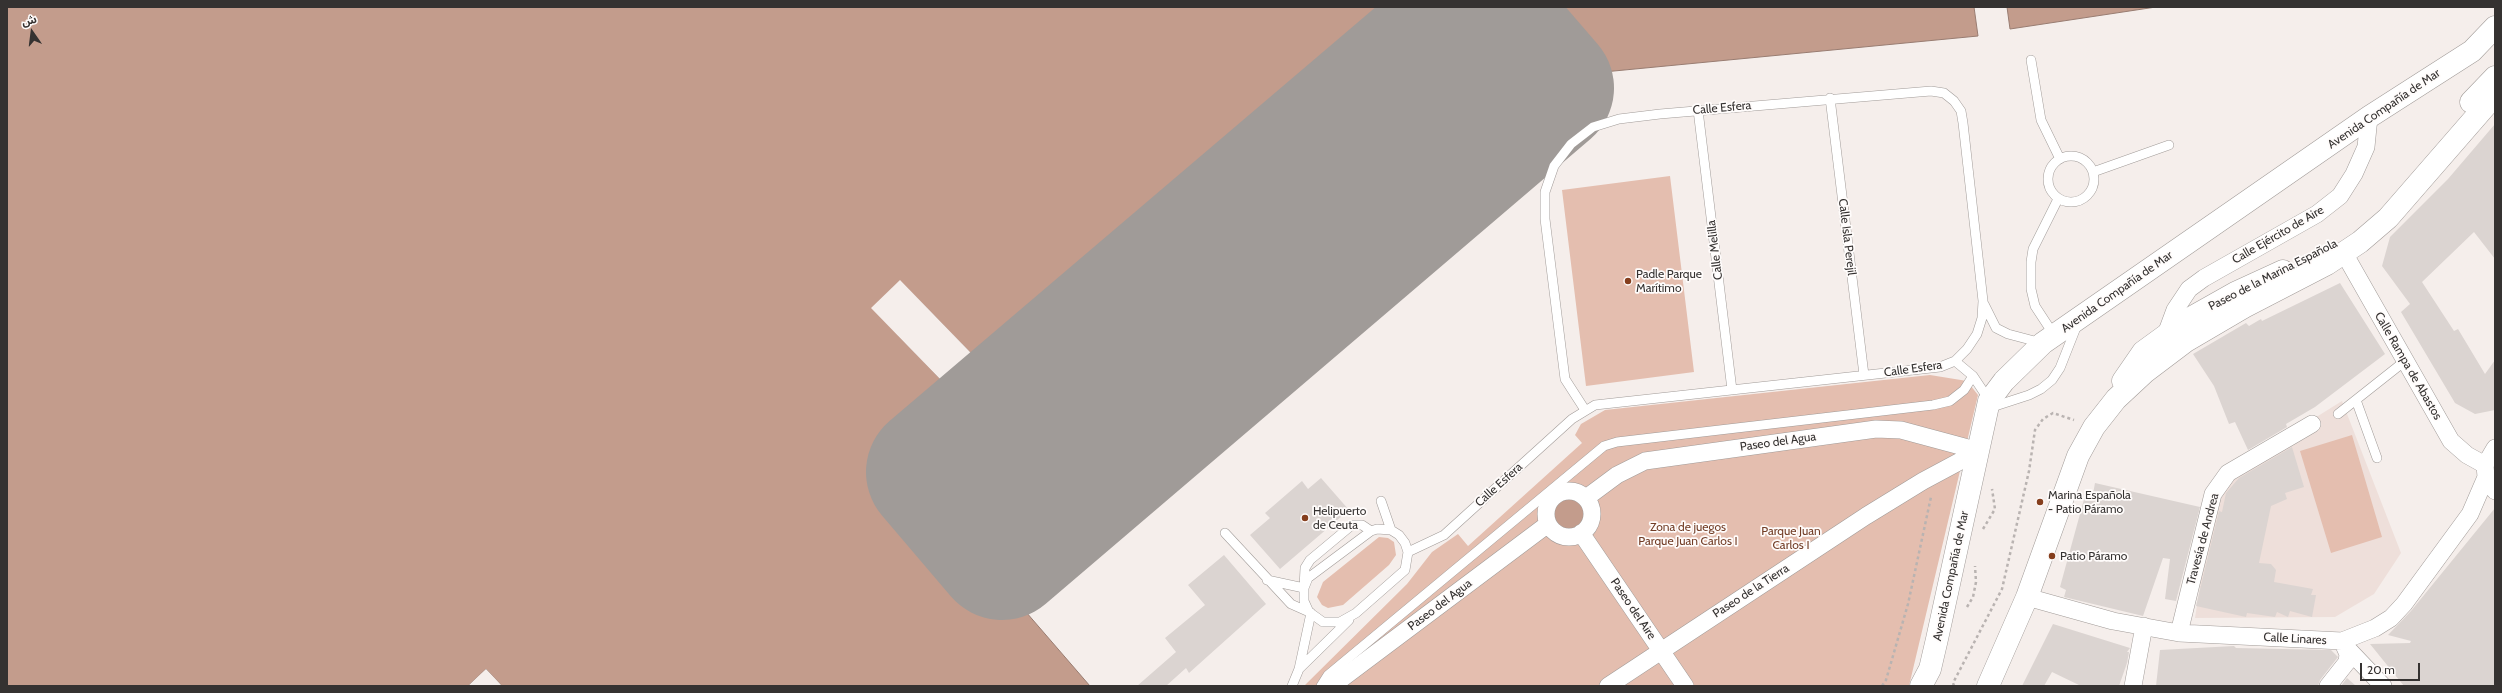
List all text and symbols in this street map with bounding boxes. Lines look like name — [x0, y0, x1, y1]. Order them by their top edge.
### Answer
north arrow — [12, 12, 52, 52]
text: ش — [20, 12, 38, 29]
street label: Avenida Compañía de Mar — [2325, 66, 2443, 152]
street label: Calle Esfera — [1692, 98, 1752, 118]
street label: Calle Isla Perejil — [1835, 198, 1859, 276]
street label: Calle Ejército de Aire — [2230, 203, 2326, 267]
street label: Calle Melilla — [1704, 219, 1726, 281]
street label: Paseo de la Marina Española — [2206, 236, 2340, 314]
street label: Avenida Compañía de Mar — [2059, 248, 2175, 336]
place label: Padle Parque Marítimo — [1636, 267, 1702, 295]
marker: Padle Parque Marítimo — [1623, 276, 1633, 286]
street label: Calle Rampa de Abastos — [2371, 310, 2445, 422]
street label: Calle Esfera — [1883, 358, 1943, 380]
street label: Paseo del Agua — [1739, 430, 1817, 454]
street label: Calle Esfera — [1472, 460, 1526, 510]
place label: Marina Española - Patio Páramo — [2048, 488, 2131, 516]
street label: Travesía de Andrea — [2184, 492, 2222, 586]
marker: Marina Española - Patio Páramo — [2035, 497, 2045, 507]
place label: Helipuerto de Ceuta — [1313, 504, 1366, 532]
street label: Avenida Compañía de Mar — [1930, 510, 1972, 642]
marker: Helipuerto de Ceuta — [1300, 513, 1310, 523]
park label: Zona de juegos Parque Juan Carlos I — [1638, 520, 1738, 548]
park label: Parque Juan Carlos I — [1761, 524, 1821, 552]
place label: Patio Páramo — [2060, 549, 2127, 563]
marker: Patio Páramo — [2047, 551, 2057, 561]
street label: Paseo de la Tierra — [1710, 561, 1792, 621]
street label: Paseo del Agua — [1405, 576, 1475, 634]
street label: Paseo del Aire — [1607, 576, 1659, 642]
street label: Calle Linares — [2263, 630, 2327, 648]
scale bar — [2362, 655, 2422, 681]
text: 20 m — [2367, 662, 2395, 677]

